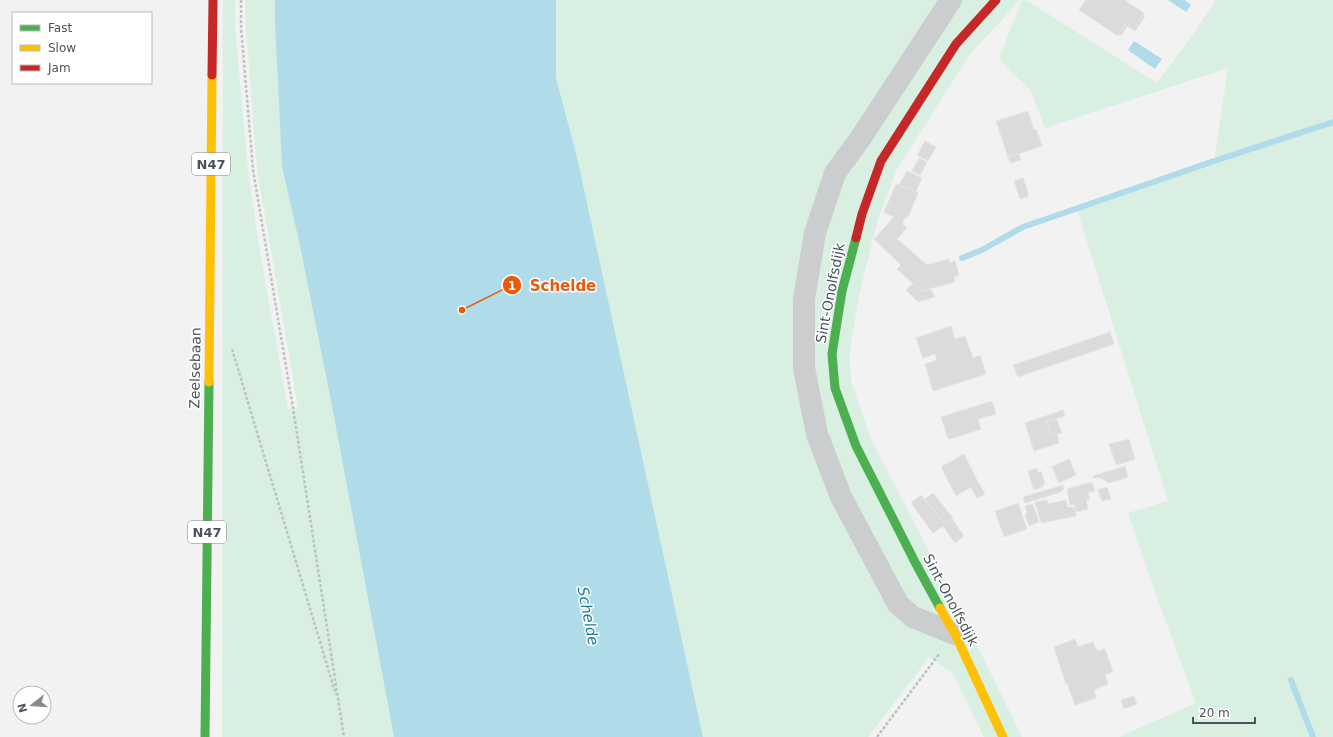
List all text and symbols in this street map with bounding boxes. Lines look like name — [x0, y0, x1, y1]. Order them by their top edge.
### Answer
legend — [12, 12, 152, 84]
text: Fast — [48, 21, 72, 35]
text: Slow — [48, 41, 76, 55]
text: Jam — [47, 61, 71, 75]
road number: N47 — [192, 153, 230, 175]
street label: Sint-Onolfsdijk — [812, 241, 848, 345]
callout: Schelde — [502, 272, 604, 299]
text: Schelde — [530, 277, 596, 295]
text: 1 — [508, 279, 516, 293]
street label: Zeelsebaan — [186, 327, 204, 409]
road number: N47 — [188, 521, 226, 543]
street label: Sint-Onolfsdijk — [920, 551, 982, 650]
water label: Schelde — [573, 585, 603, 647]
north arrow — [12, 685, 52, 725]
scale bar — [1193, 699, 1255, 725]
text: N — [15, 701, 30, 714]
text: 20 m — [1199, 706, 1230, 720]

